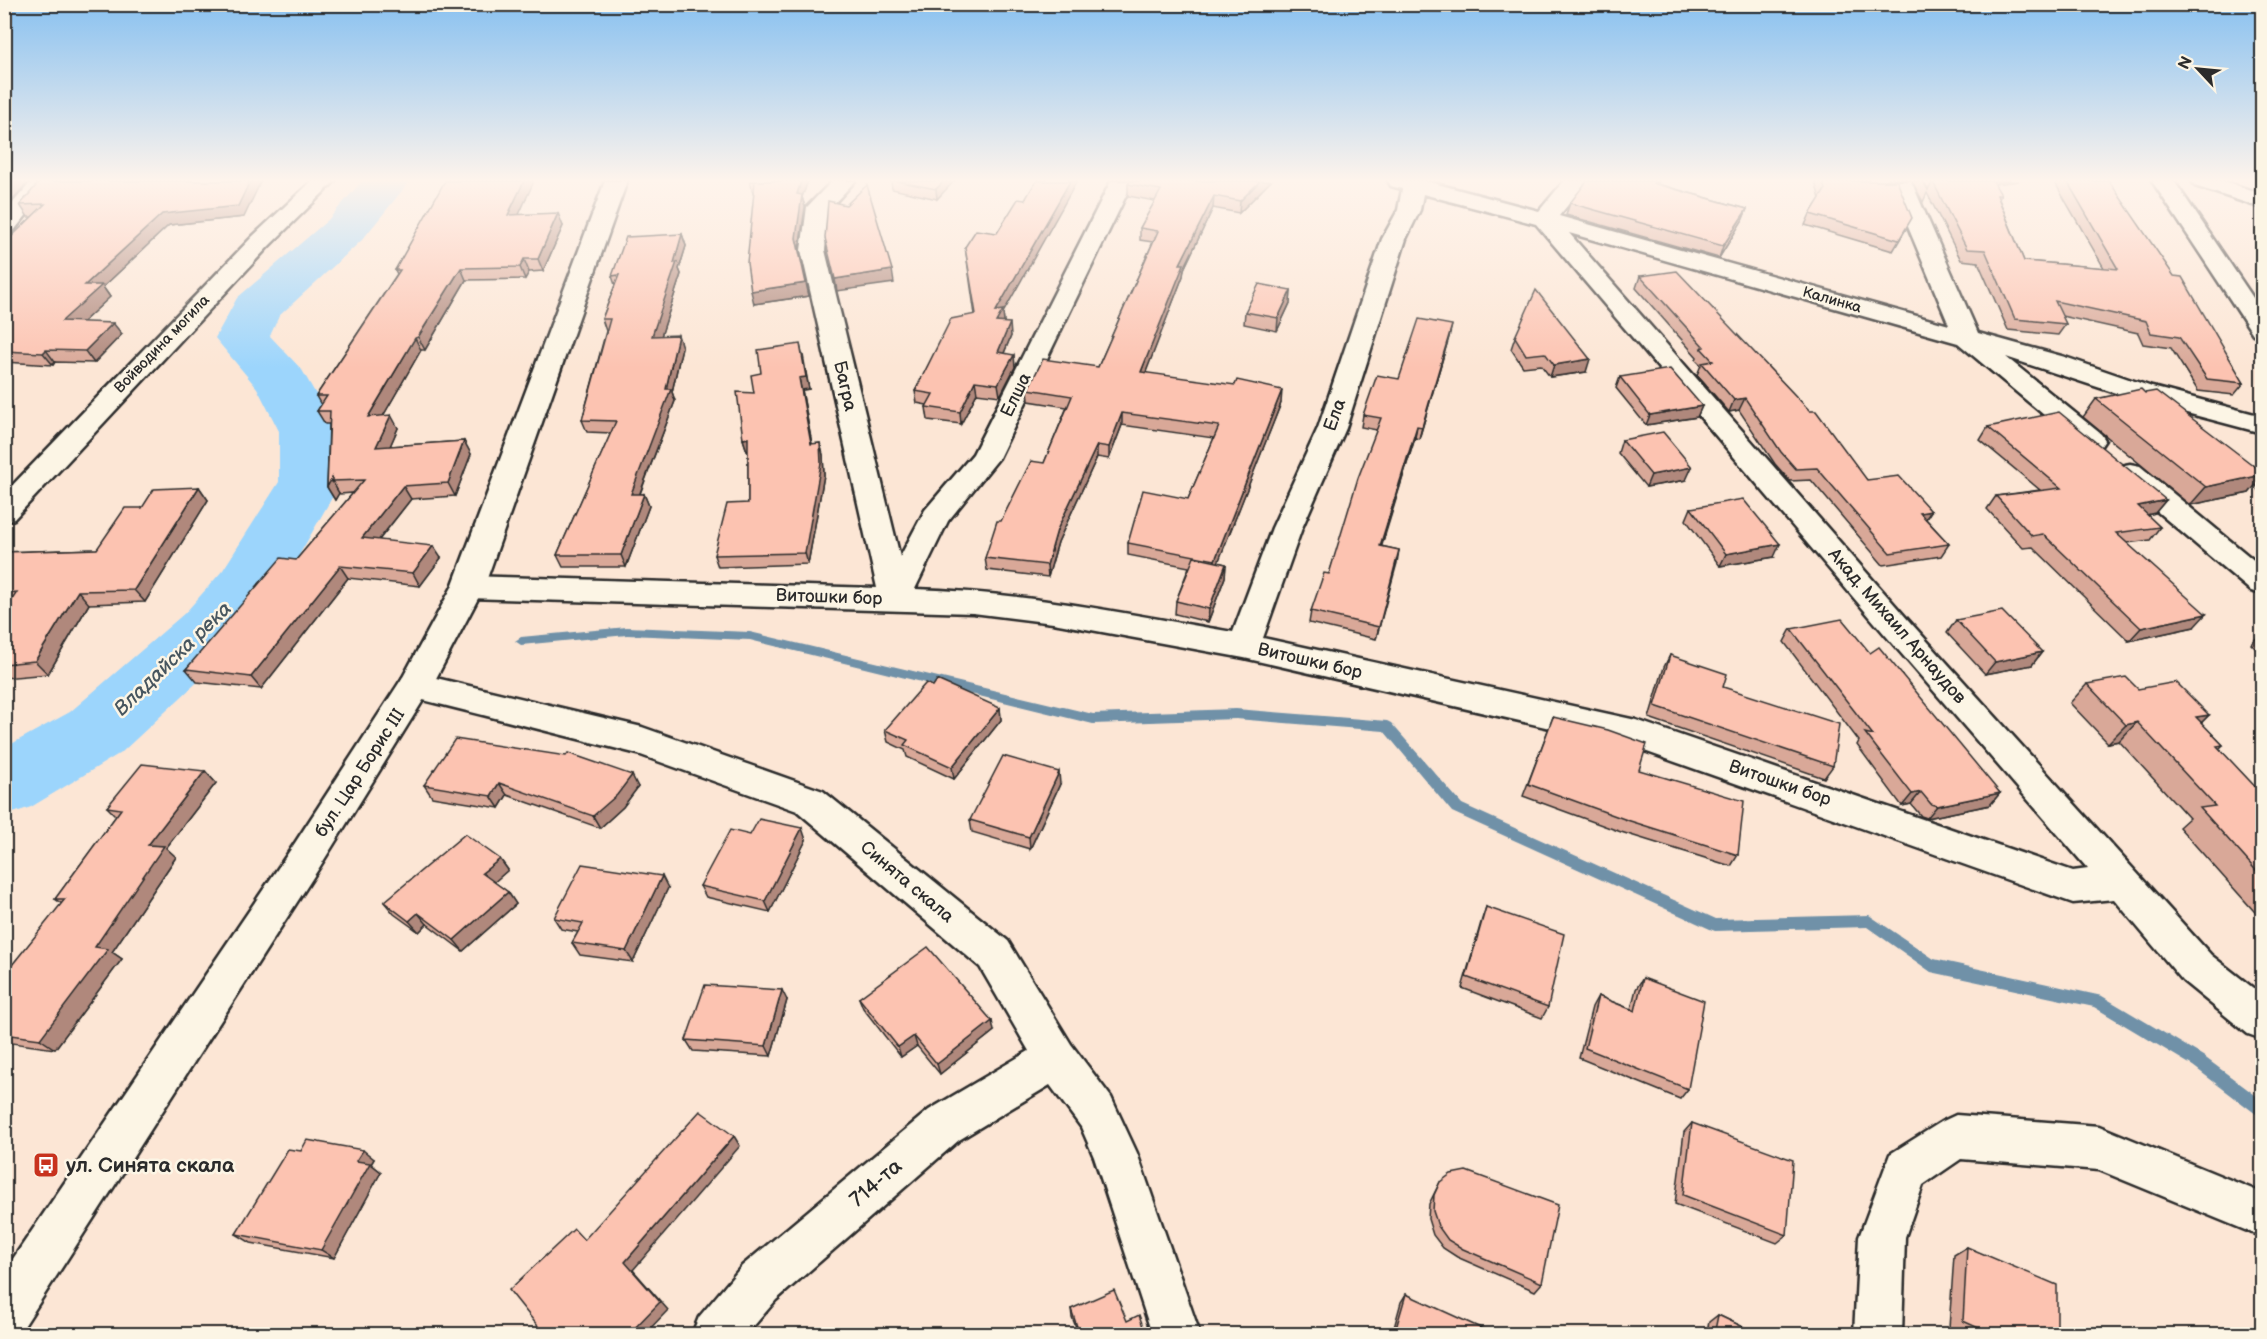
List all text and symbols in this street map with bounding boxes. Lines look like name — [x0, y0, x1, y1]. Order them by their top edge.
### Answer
north arrow — [2168, 39, 2228, 99]
text: N — [2175, 54, 2197, 73]
street label: Калинка — [1800, 283, 1864, 318]
street label: Войводина могила — [110, 291, 214, 397]
street label: Багра — [829, 359, 861, 414]
street label: Елша — [996, 369, 1036, 420]
street label: Ела — [1320, 396, 1351, 434]
street label: Акад. Михаил Арнаудов — [1823, 543, 1971, 708]
street label: Витошки бор — [775, 585, 883, 609]
water label: Владайска река — [109, 597, 237, 721]
street label: Витошки бор — [1256, 639, 1364, 683]
street label: бул. Цар Борис III — [311, 705, 409, 841]
street label: Витошки бор — [1726, 756, 1834, 810]
street label: Синята скала — [856, 837, 958, 927]
bus stop icon: ул. Синята скала — [31, 1150, 61, 1180]
place label: ул. Синята скала — [66, 1153, 235, 1178]
street label: 714-та — [845, 1153, 908, 1212]

